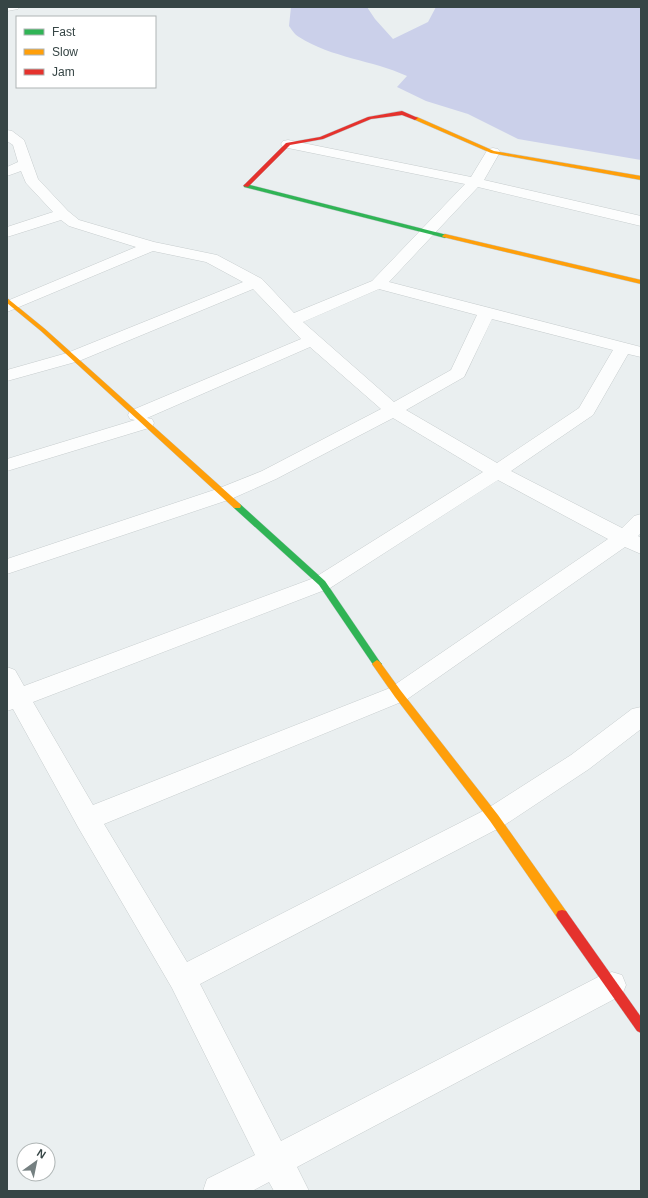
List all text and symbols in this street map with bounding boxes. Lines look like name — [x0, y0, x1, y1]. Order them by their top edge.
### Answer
legend — [16, 16, 156, 88]
text: Fast — [52, 25, 76, 39]
text: Slow — [52, 45, 78, 59]
text: Jam — [52, 65, 75, 79]
north arrow — [16, 1142, 56, 1182]
text: N — [35, 1146, 48, 1161]

